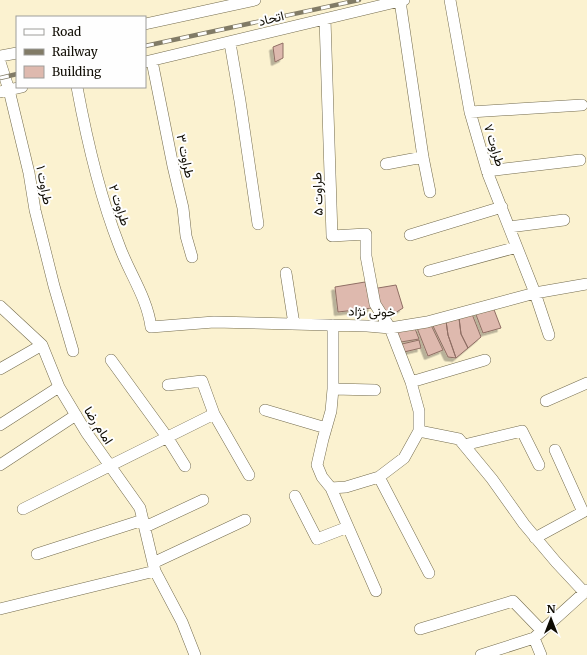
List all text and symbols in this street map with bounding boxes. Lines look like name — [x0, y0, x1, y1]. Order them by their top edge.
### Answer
street label: اتحاد — [257, 7, 286, 30]
legend — [16, 16, 146, 88]
text: Road — [52, 24, 81, 39]
text: Railway — [52, 44, 98, 59]
text: Building — [52, 64, 102, 79]
street label: طراوت ۷ — [480, 122, 509, 168]
street label: طراوت ۳ — [173, 133, 198, 180]
street label: طراوت ۱ — [32, 164, 57, 206]
street label: طراوت ۵ — [308, 172, 327, 216]
street label: طراوت ۲ — [105, 182, 134, 228]
street label: خونی نژاد — [348, 303, 396, 320]
street label: امام رضا — [80, 403, 117, 447]
north arrow — [531, 599, 571, 639]
text: N — [547, 602, 556, 616]

